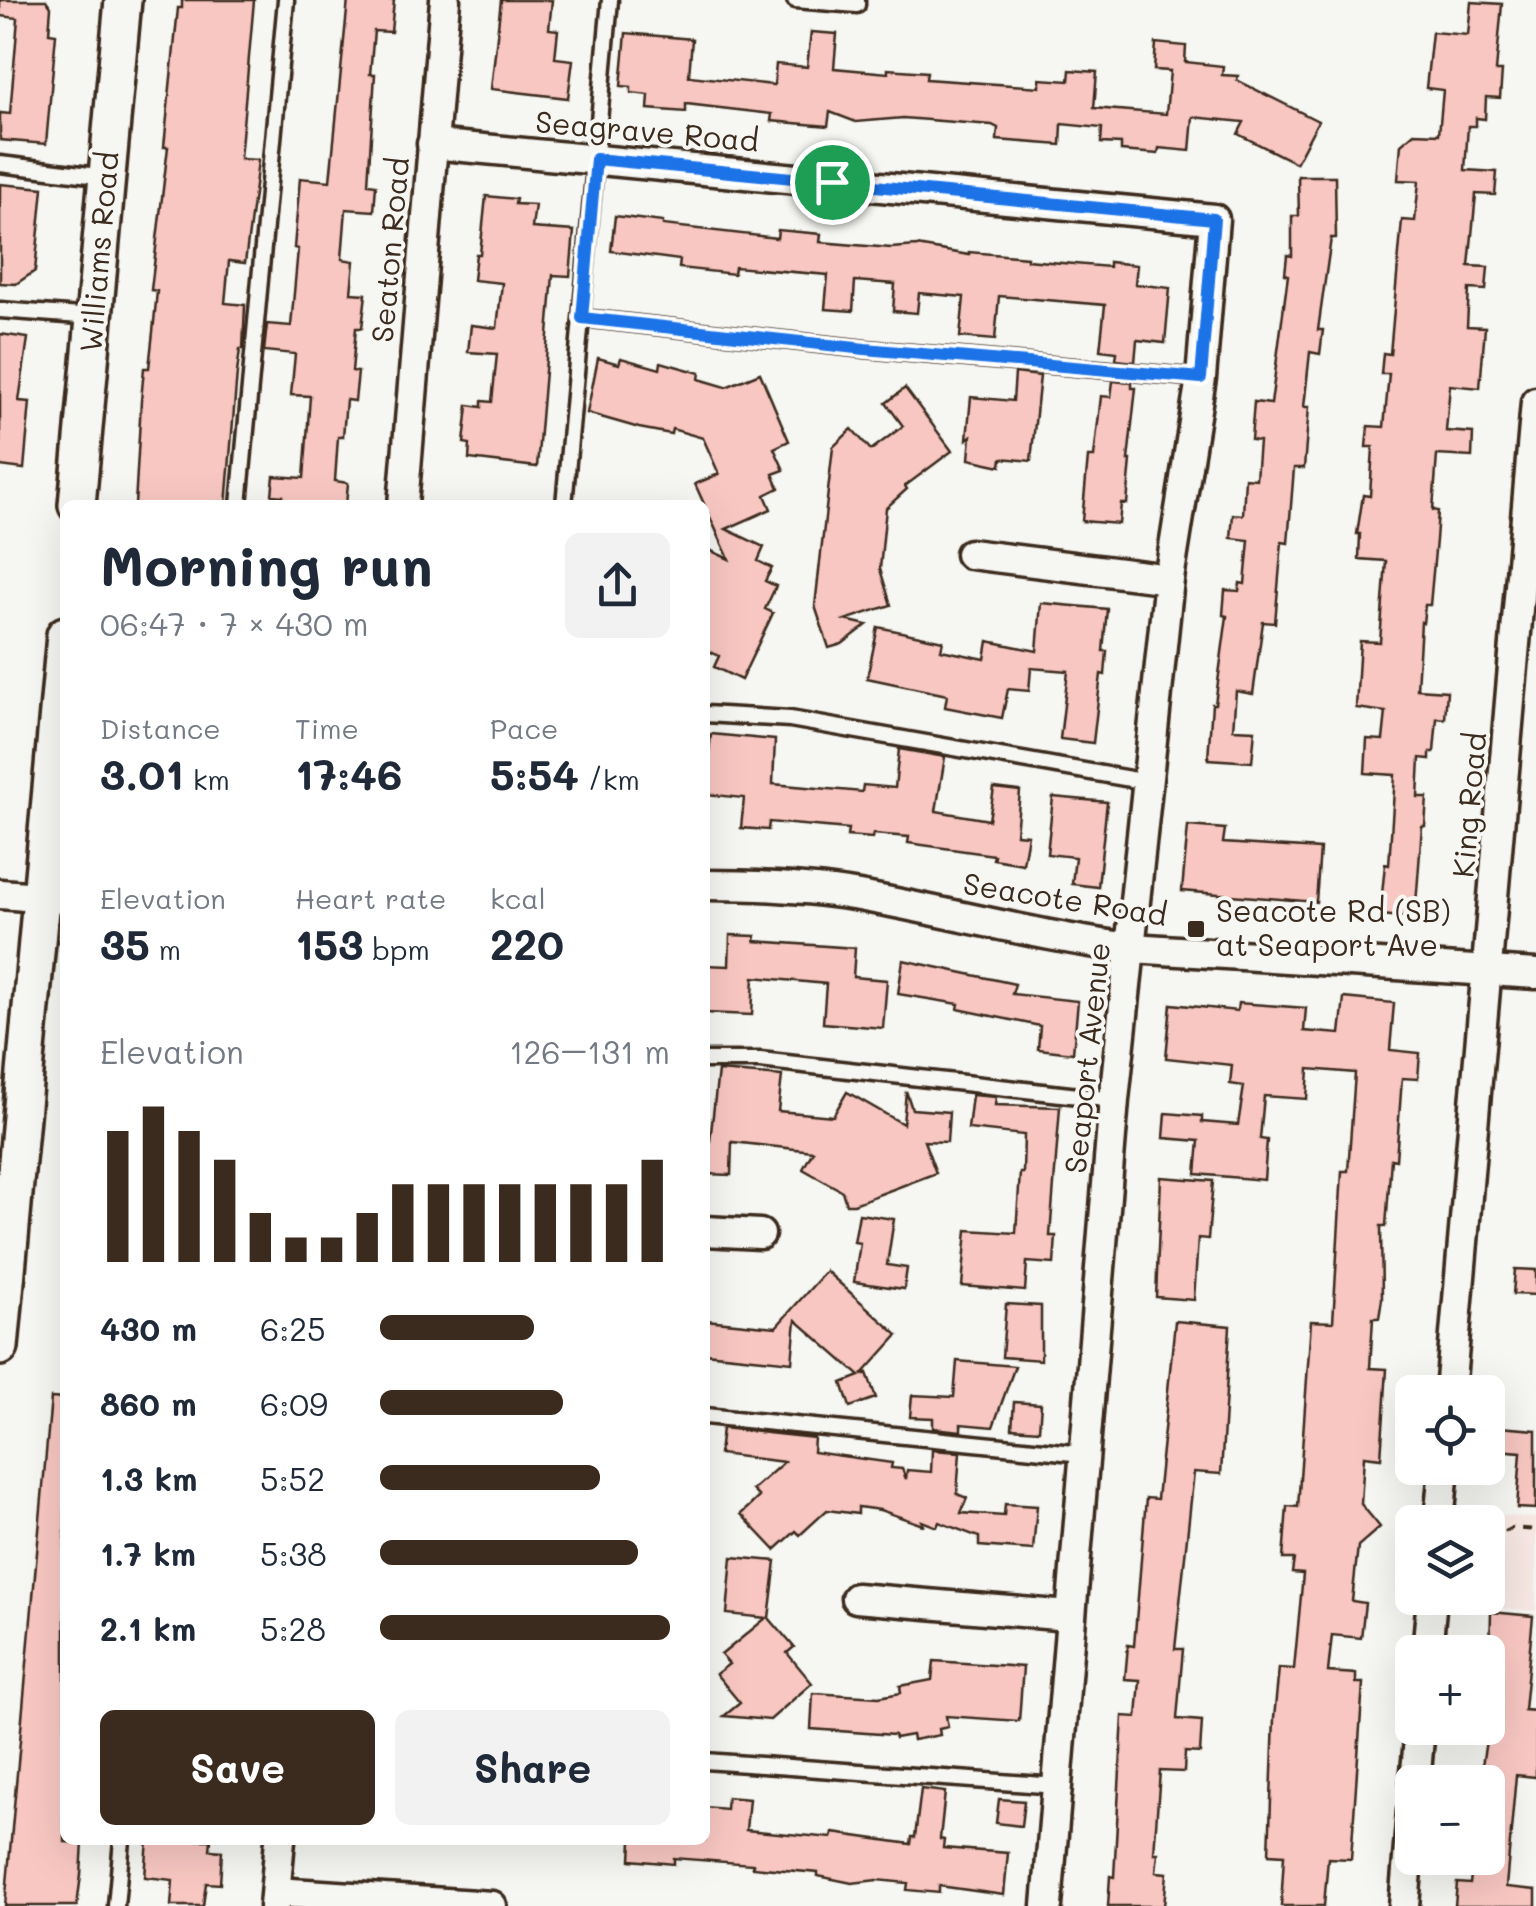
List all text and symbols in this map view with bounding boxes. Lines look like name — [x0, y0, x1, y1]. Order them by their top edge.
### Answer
street label: Seagrave Road — [534, 100, 761, 160]
pin — [790, 140, 875, 225]
street label: Williams Road — [69, 150, 127, 354]
street label: Seaton Road — [361, 155, 417, 344]
icon: arrive — [805, 155, 860, 210]
text: Morning run — [100, 528, 433, 600]
button: share — [565, 533, 670, 638]
text: 06:47 · 7 × 430 m — [100, 602, 369, 644]
text: Distance — [100, 710, 221, 746]
text: Time — [295, 710, 359, 746]
text: Pace — [490, 710, 558, 746]
street label: King Road — [1442, 730, 1494, 879]
text: 3.01 — [100, 746, 184, 801]
text: 17:46 — [295, 746, 402, 801]
text: 5:54 — [490, 746, 579, 801]
text: km — [184, 761, 230, 797]
text: /km — [579, 761, 640, 797]
street label: Seacote Road — [961, 862, 1170, 934]
text: Elevation — [100, 880, 226, 916]
text: Heart rate — [295, 880, 446, 916]
text: kcal — [490, 880, 546, 916]
place label: Seacote Rd (SB) at Seaport Ave — [1216, 890, 1451, 964]
text: 35 — [100, 916, 150, 971]
text: 153 — [295, 916, 363, 971]
text: 220 — [490, 916, 564, 971]
marker: Seacote Rd (SB) at Seaport Ave — [1185, 918, 1207, 940]
text: m — [150, 931, 181, 967]
text: bpm — [363, 931, 430, 967]
street label: Seaport Avenue — [1054, 940, 1118, 1175]
text: Elevation — [100, 1030, 244, 1072]
text: 126–131 m — [509, 1030, 670, 1072]
text: 430 m — [100, 1307, 197, 1349]
text: 6:25 — [260, 1307, 326, 1349]
map controls — [1395, 1375, 1505, 1875]
button: locate — [1395, 1375, 1505, 1485]
text: 860 m — [100, 1382, 197, 1424]
text: 6:09 — [260, 1382, 328, 1424]
text: 1.3 km — [100, 1457, 197, 1499]
text: 5:52 — [260, 1457, 325, 1499]
button: layers — [1395, 1505, 1505, 1615]
text: 1.7 km — [100, 1532, 196, 1574]
text: 5:38 — [260, 1532, 327, 1574]
text: 2.1 km — [100, 1607, 196, 1649]
text: 5:28 — [260, 1607, 326, 1649]
button: + — [1395, 1635, 1505, 1745]
button: Save — [100, 1710, 375, 1825]
button: Share — [395, 1710, 670, 1825]
button: − — [1395, 1765, 1505, 1875]

